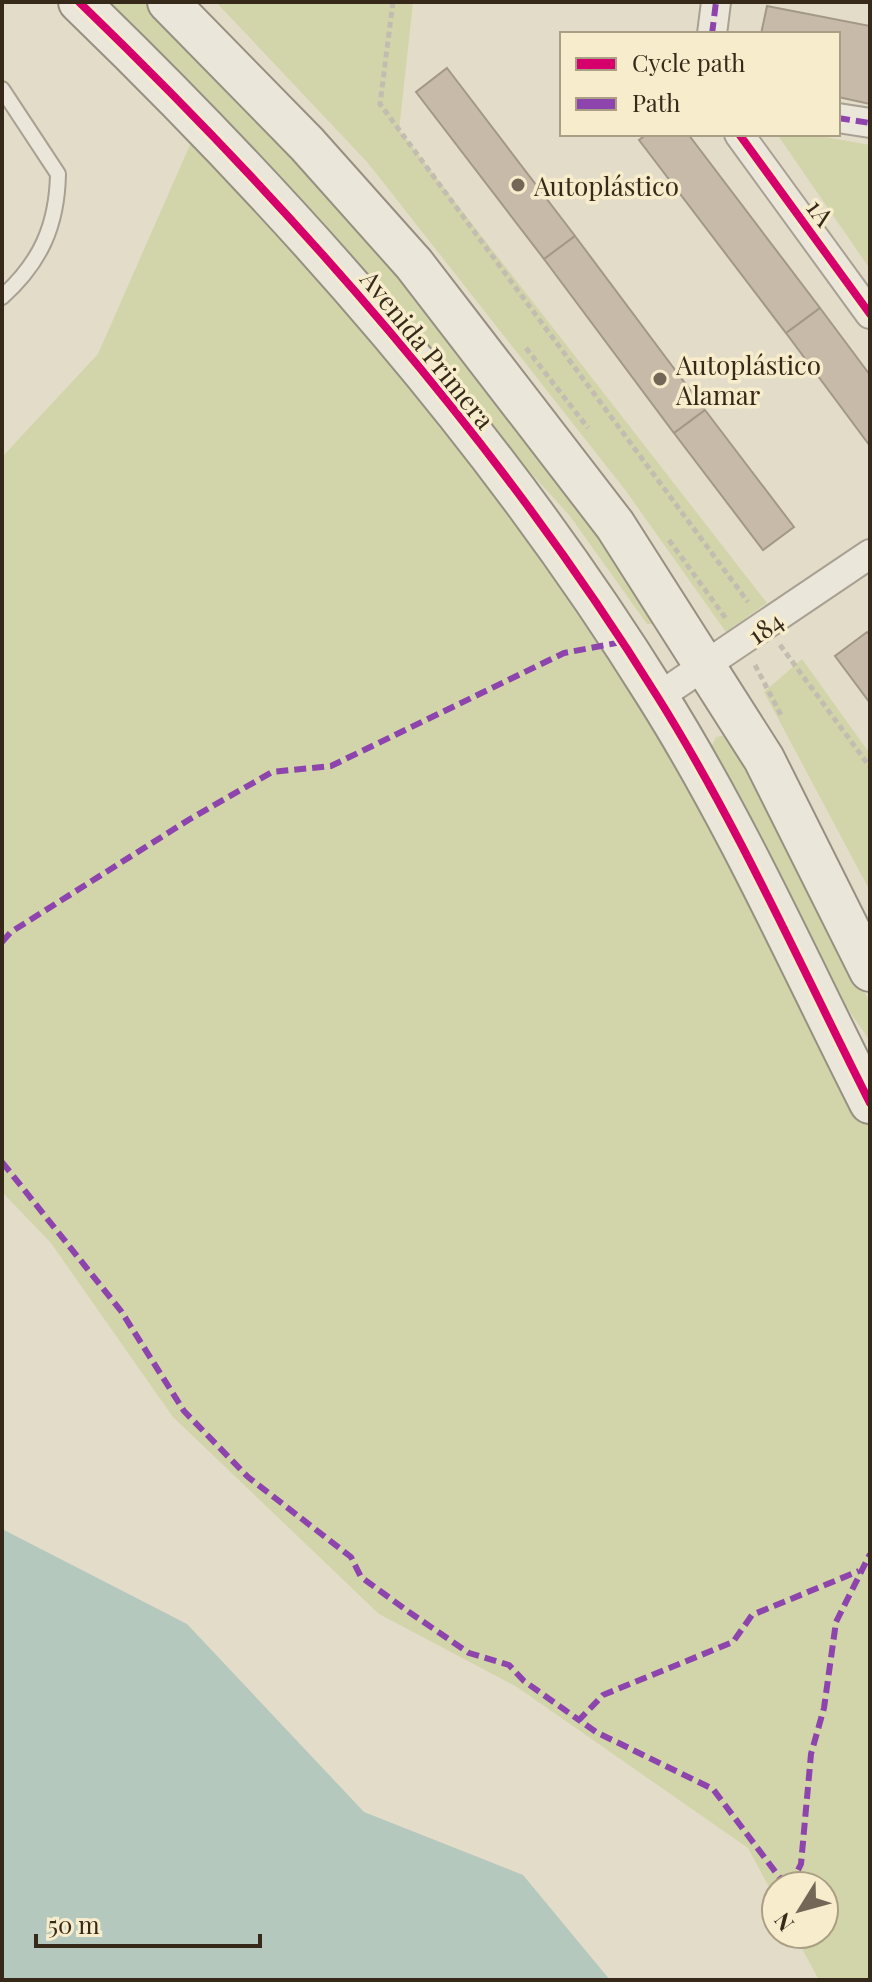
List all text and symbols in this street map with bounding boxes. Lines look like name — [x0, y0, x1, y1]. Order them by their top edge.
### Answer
legend — [560, 32, 840, 136]
text: Cycle path — [632, 46, 745, 78]
text: Path — [632, 86, 680, 118]
place label: Autoplástico — [533, 168, 679, 203]
marker: Autoplástico — [509, 176, 527, 194]
street label: 1A — [799, 191, 843, 233]
street label: Avenida Primera — [353, 262, 503, 436]
place label: Autoplástico Alamar — [675, 347, 821, 412]
marker: Autoplástico Alamar — [651, 370, 669, 388]
street label: 184 — [740, 602, 790, 652]
north arrow — [760, 1870, 840, 1950]
scale bar — [36, 1898, 260, 1948]
text: N — [766, 1907, 800, 1938]
text: 50 m — [48, 1908, 100, 1940]

